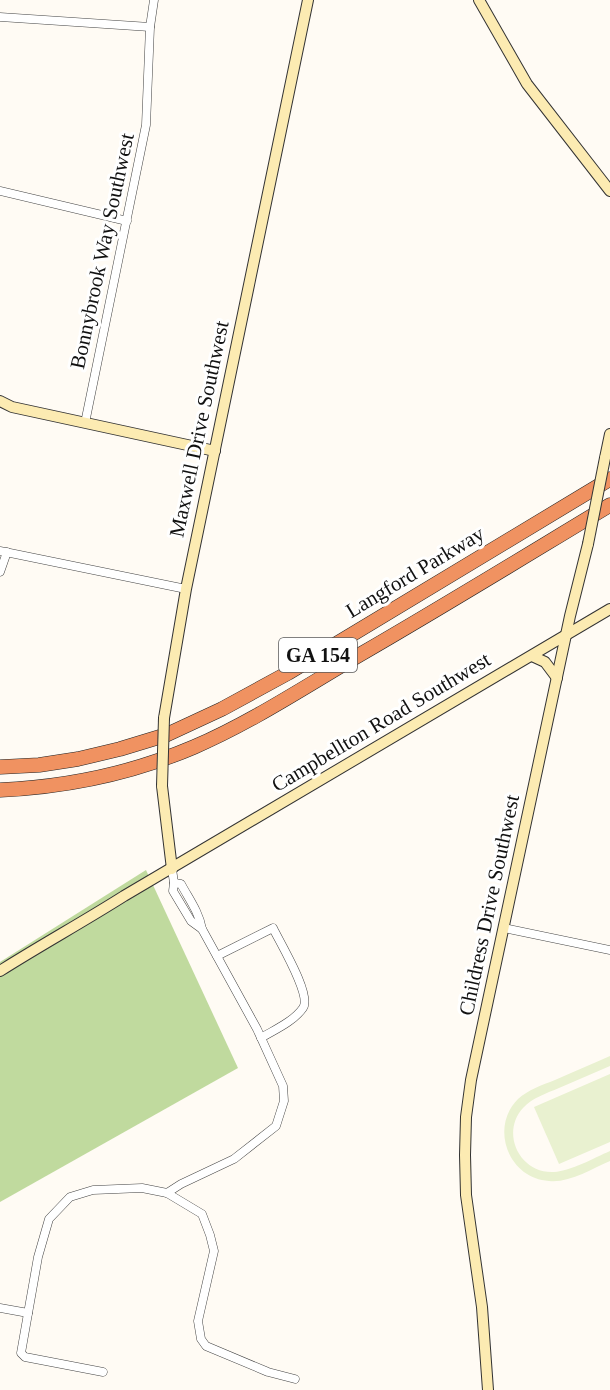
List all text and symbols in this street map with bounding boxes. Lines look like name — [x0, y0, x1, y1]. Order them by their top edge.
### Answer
street label: Bonnybrook Way Southwest — [65, 131, 139, 371]
street label: Maxwell Drive Southwest — [164, 319, 234, 539]
street label: Langford Parkway — [342, 521, 489, 623]
road number: GA 154 — [279, 638, 357, 672]
street label: Campbellton Road Southwest — [267, 647, 495, 797]
street label: Childress Drive Southwest — [454, 792, 524, 1018]

